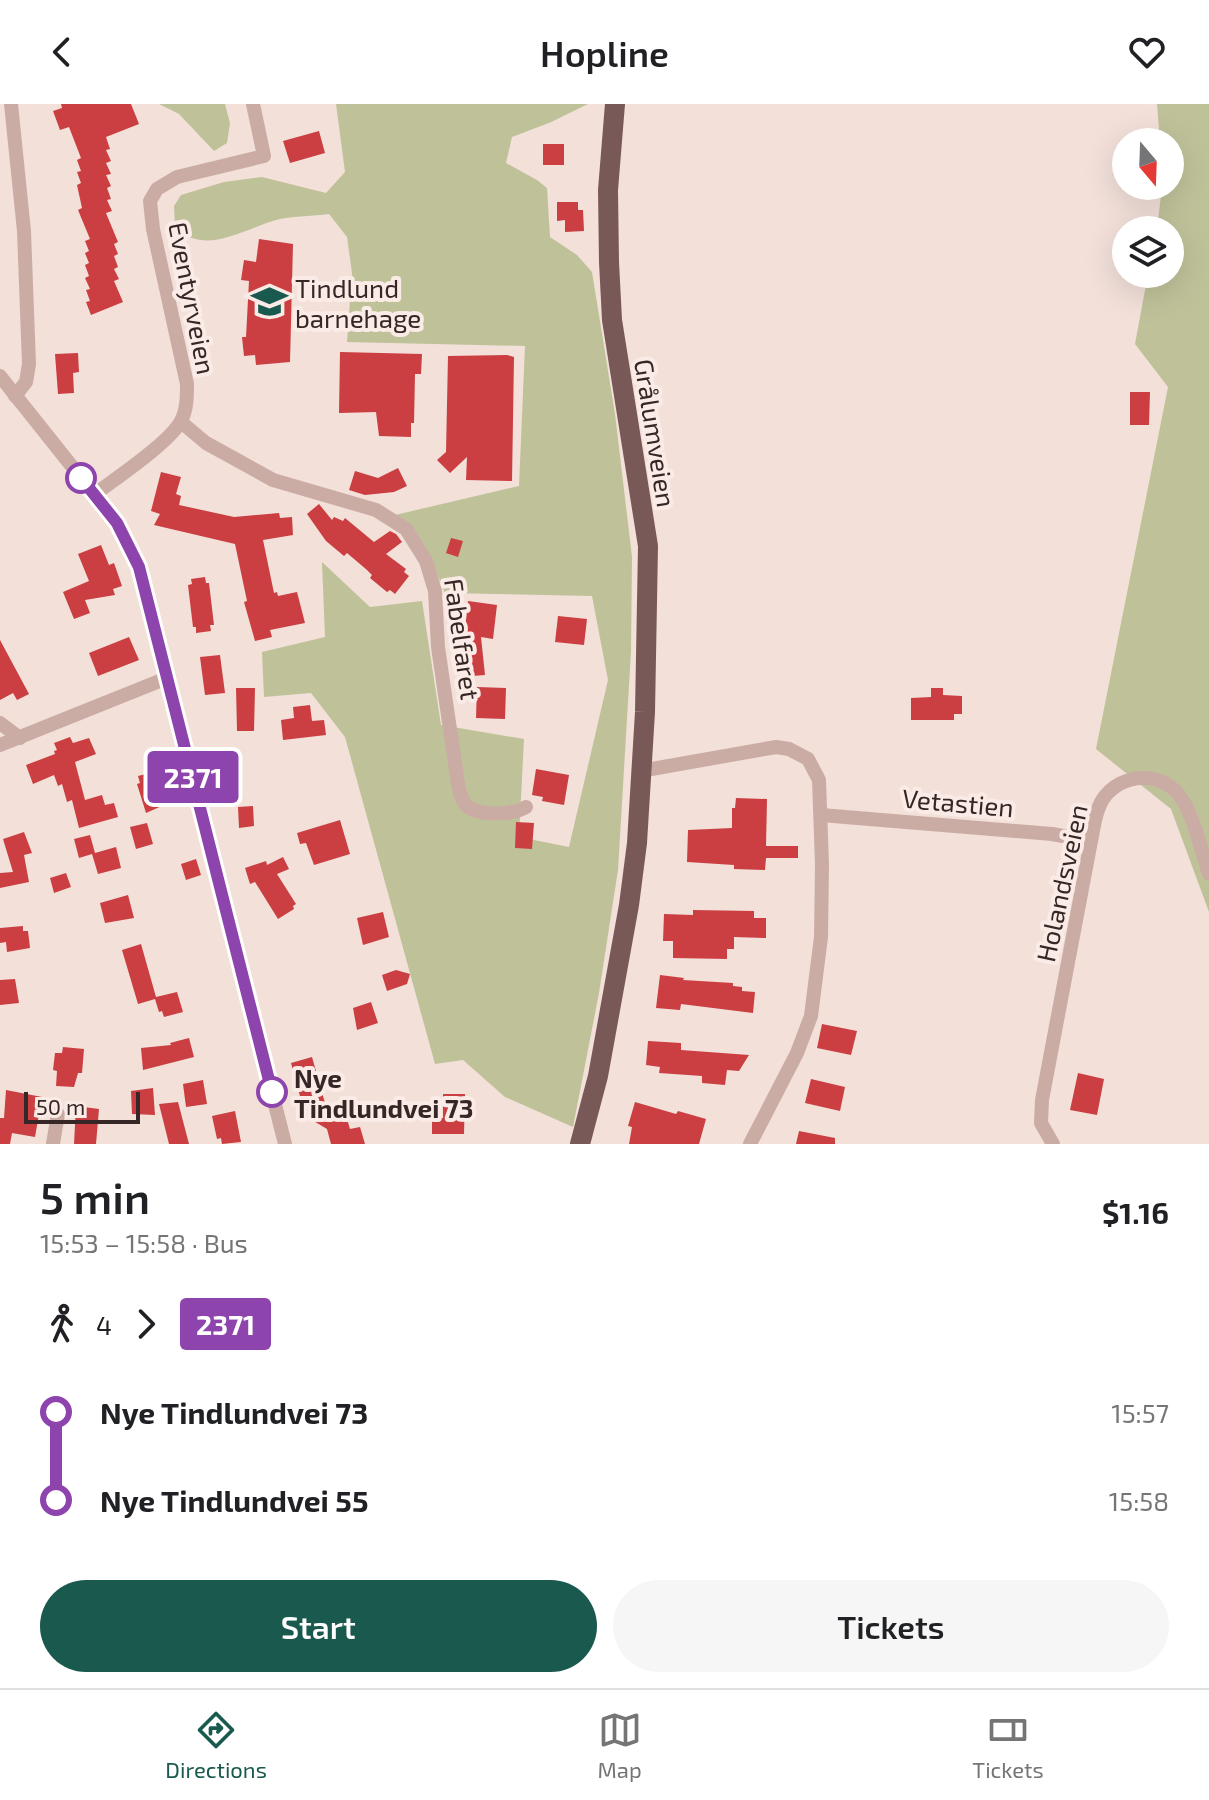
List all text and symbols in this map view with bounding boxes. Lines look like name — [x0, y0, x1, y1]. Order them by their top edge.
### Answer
icon: back — [40, 30, 84, 74]
icon: heart — [1125, 30, 1169, 74]
text: Hopline — [540, 31, 669, 74]
north arrow — [1112, 128, 1184, 200]
map controls — [1112, 128, 1184, 288]
button: layers — [1112, 216, 1184, 288]
street label: Eventyrveien — [163, 219, 223, 377]
place label: Tindlund barnehage — [295, 272, 421, 333]
school or university icon: Tindlund barnehage — [250, 283, 288, 321]
street label: Grålumveien — [629, 357, 683, 509]
unlabelled marker — [66, 463, 96, 493]
street label: Fabelfaret — [439, 576, 487, 702]
line badge: 2371 — [137, 751, 249, 803]
text: 2371 — [163, 760, 223, 794]
street label: Vetastien — [901, 782, 1015, 822]
street label: Holandsveien — [1029, 801, 1093, 965]
place label: Nye Tindlundvei 73 — [294, 1062, 473, 1123]
marker: Nye Tindlundvei 73 — [257, 1077, 287, 1107]
scale bar — [24, 1088, 140, 1124]
text: 50 m — [36, 1093, 85, 1119]
text: 5 min — [40, 1170, 150, 1223]
text: $1.16 — [1102, 1194, 1169, 1230]
text: 15:53 – 15:58 · Bus — [40, 1227, 248, 1258]
icon: walk — [40, 1302, 84, 1346]
icon: forward — [124, 1302, 168, 1346]
text: 2371 — [196, 1307, 255, 1341]
text: 4 — [96, 1309, 112, 1340]
text: Nye Tindlundvei 73 — [100, 1394, 368, 1430]
text: 15:57 — [1111, 1397, 1169, 1428]
text: Nye Tindlundvei 55 — [100, 1482, 368, 1518]
text: 15:58 — [1109, 1485, 1169, 1516]
button: Start — [40, 1580, 597, 1672]
button: Tickets — [613, 1580, 1169, 1672]
tab: Directions — [165, 1708, 267, 1782]
tab: Map — [598, 1708, 642, 1782]
tab: Tickets — [972, 1708, 1044, 1782]

